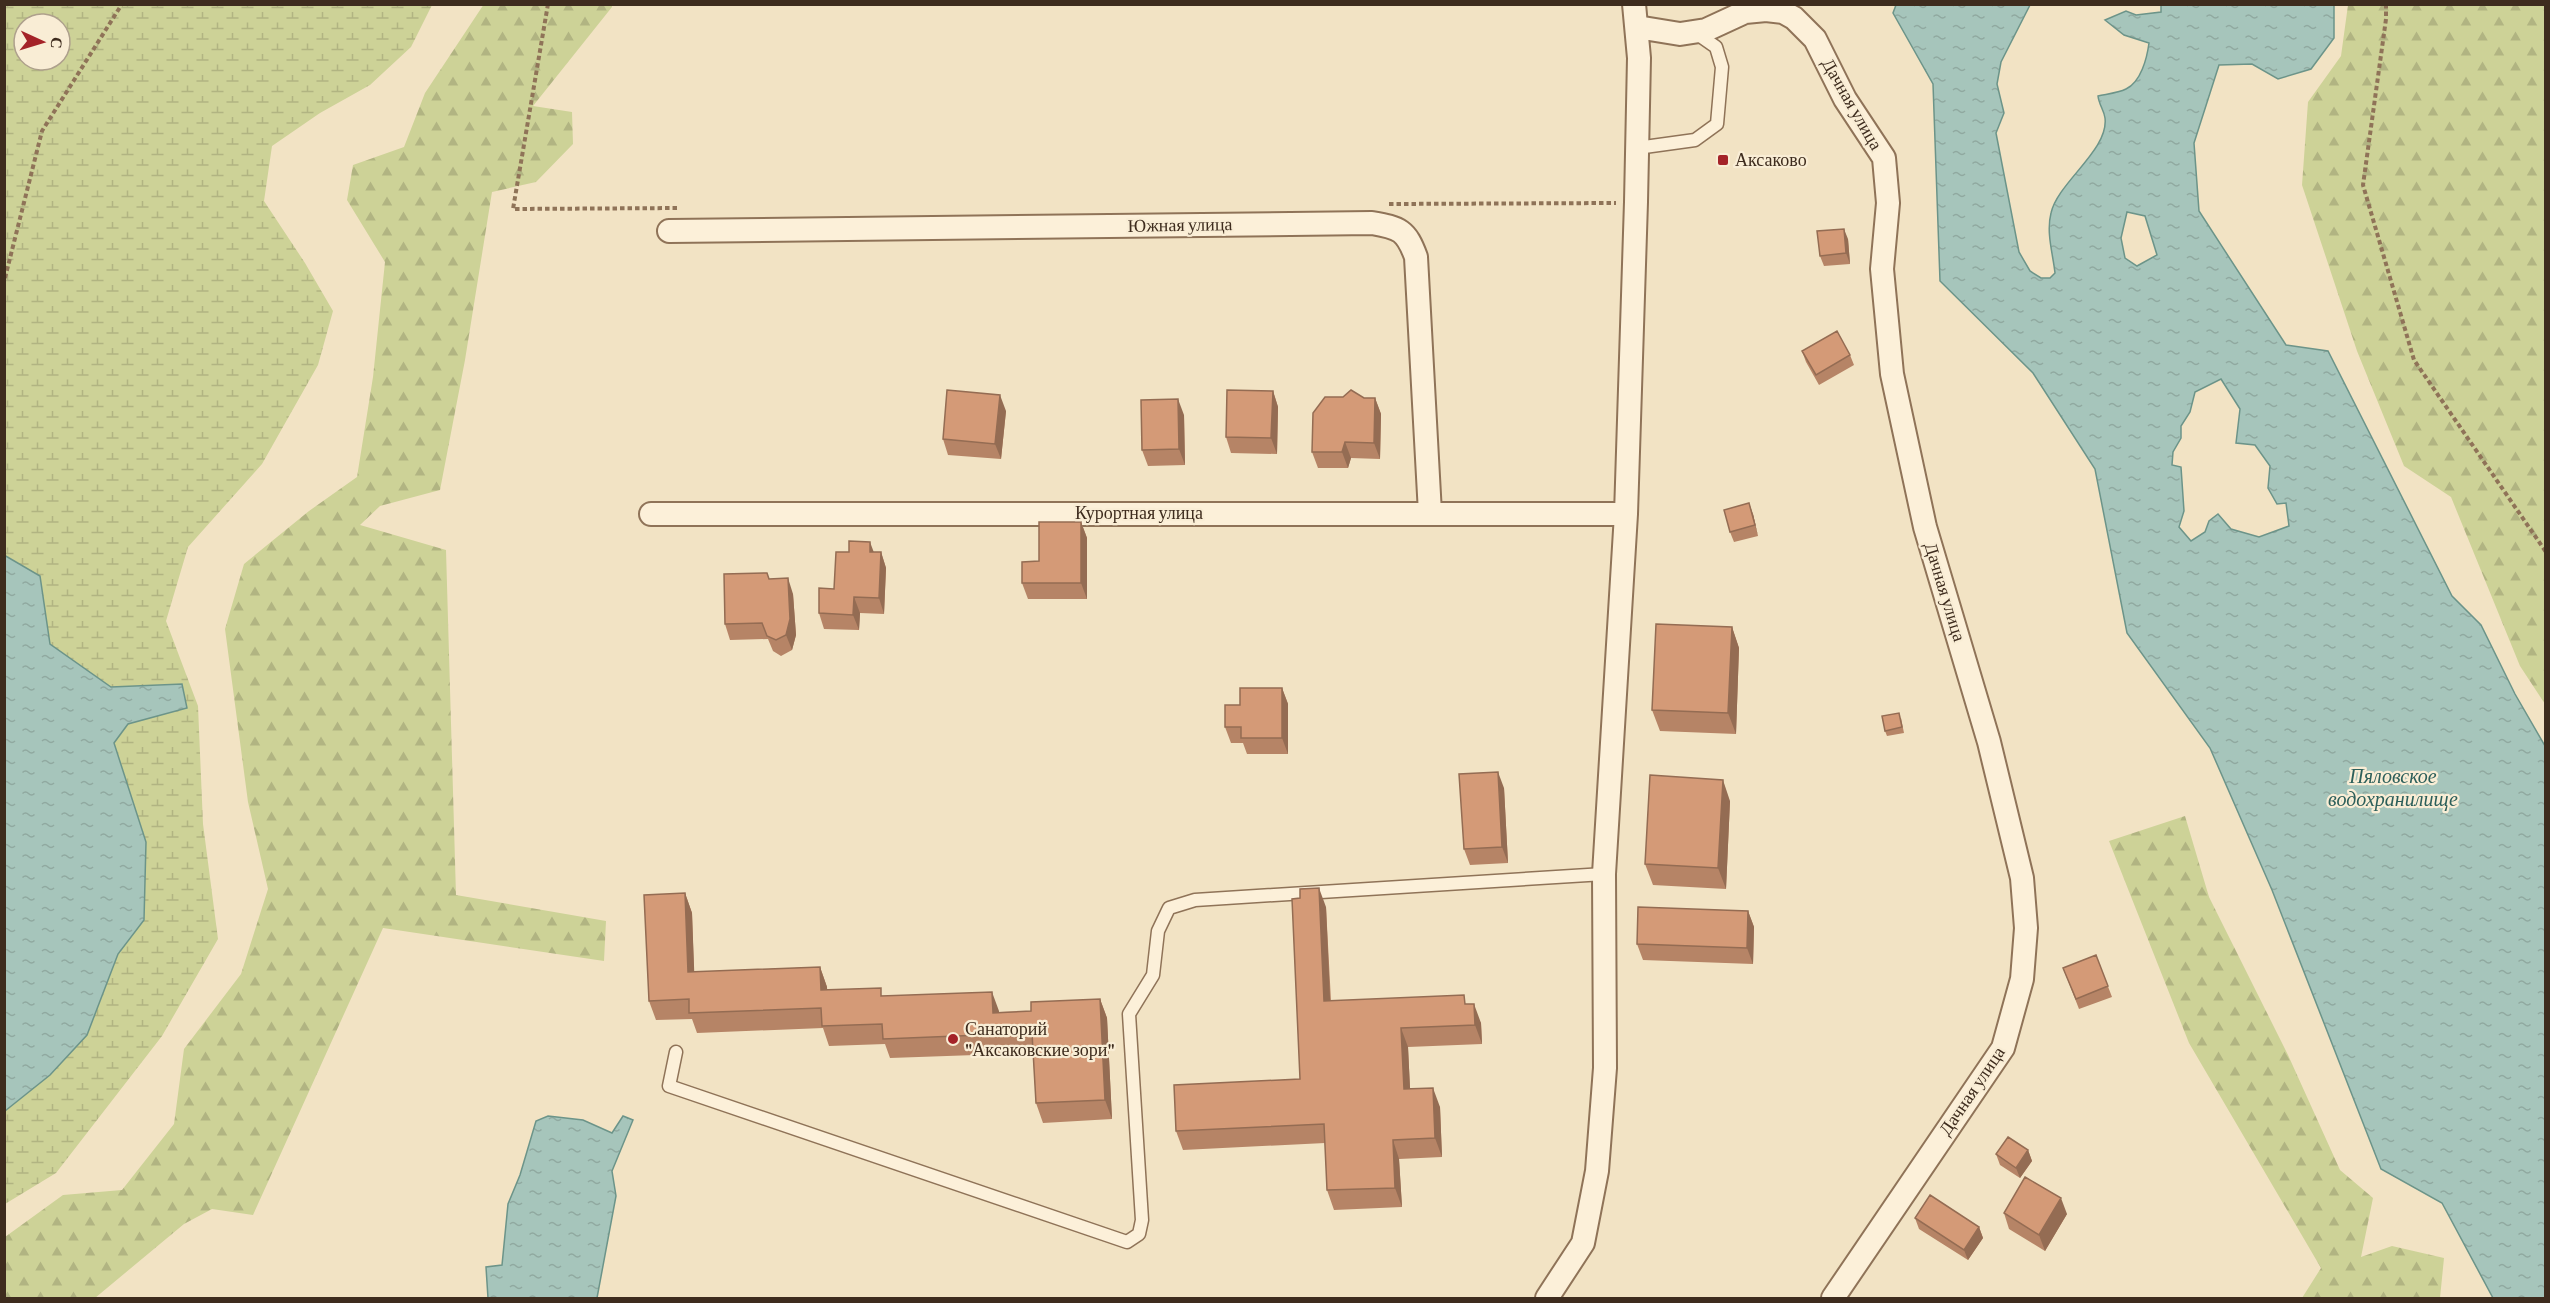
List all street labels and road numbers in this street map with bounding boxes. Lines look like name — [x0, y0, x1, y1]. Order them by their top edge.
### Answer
street label: Дачная улица — [1818, 55, 1886, 153]
street label: Южная улица — [1127, 214, 1233, 236]
street label: Курортная улица — [1075, 503, 1203, 523]
street label: Дачная улица — [1920, 540, 1970, 644]
street label: Дачная улица — [1935, 1043, 2009, 1139]

